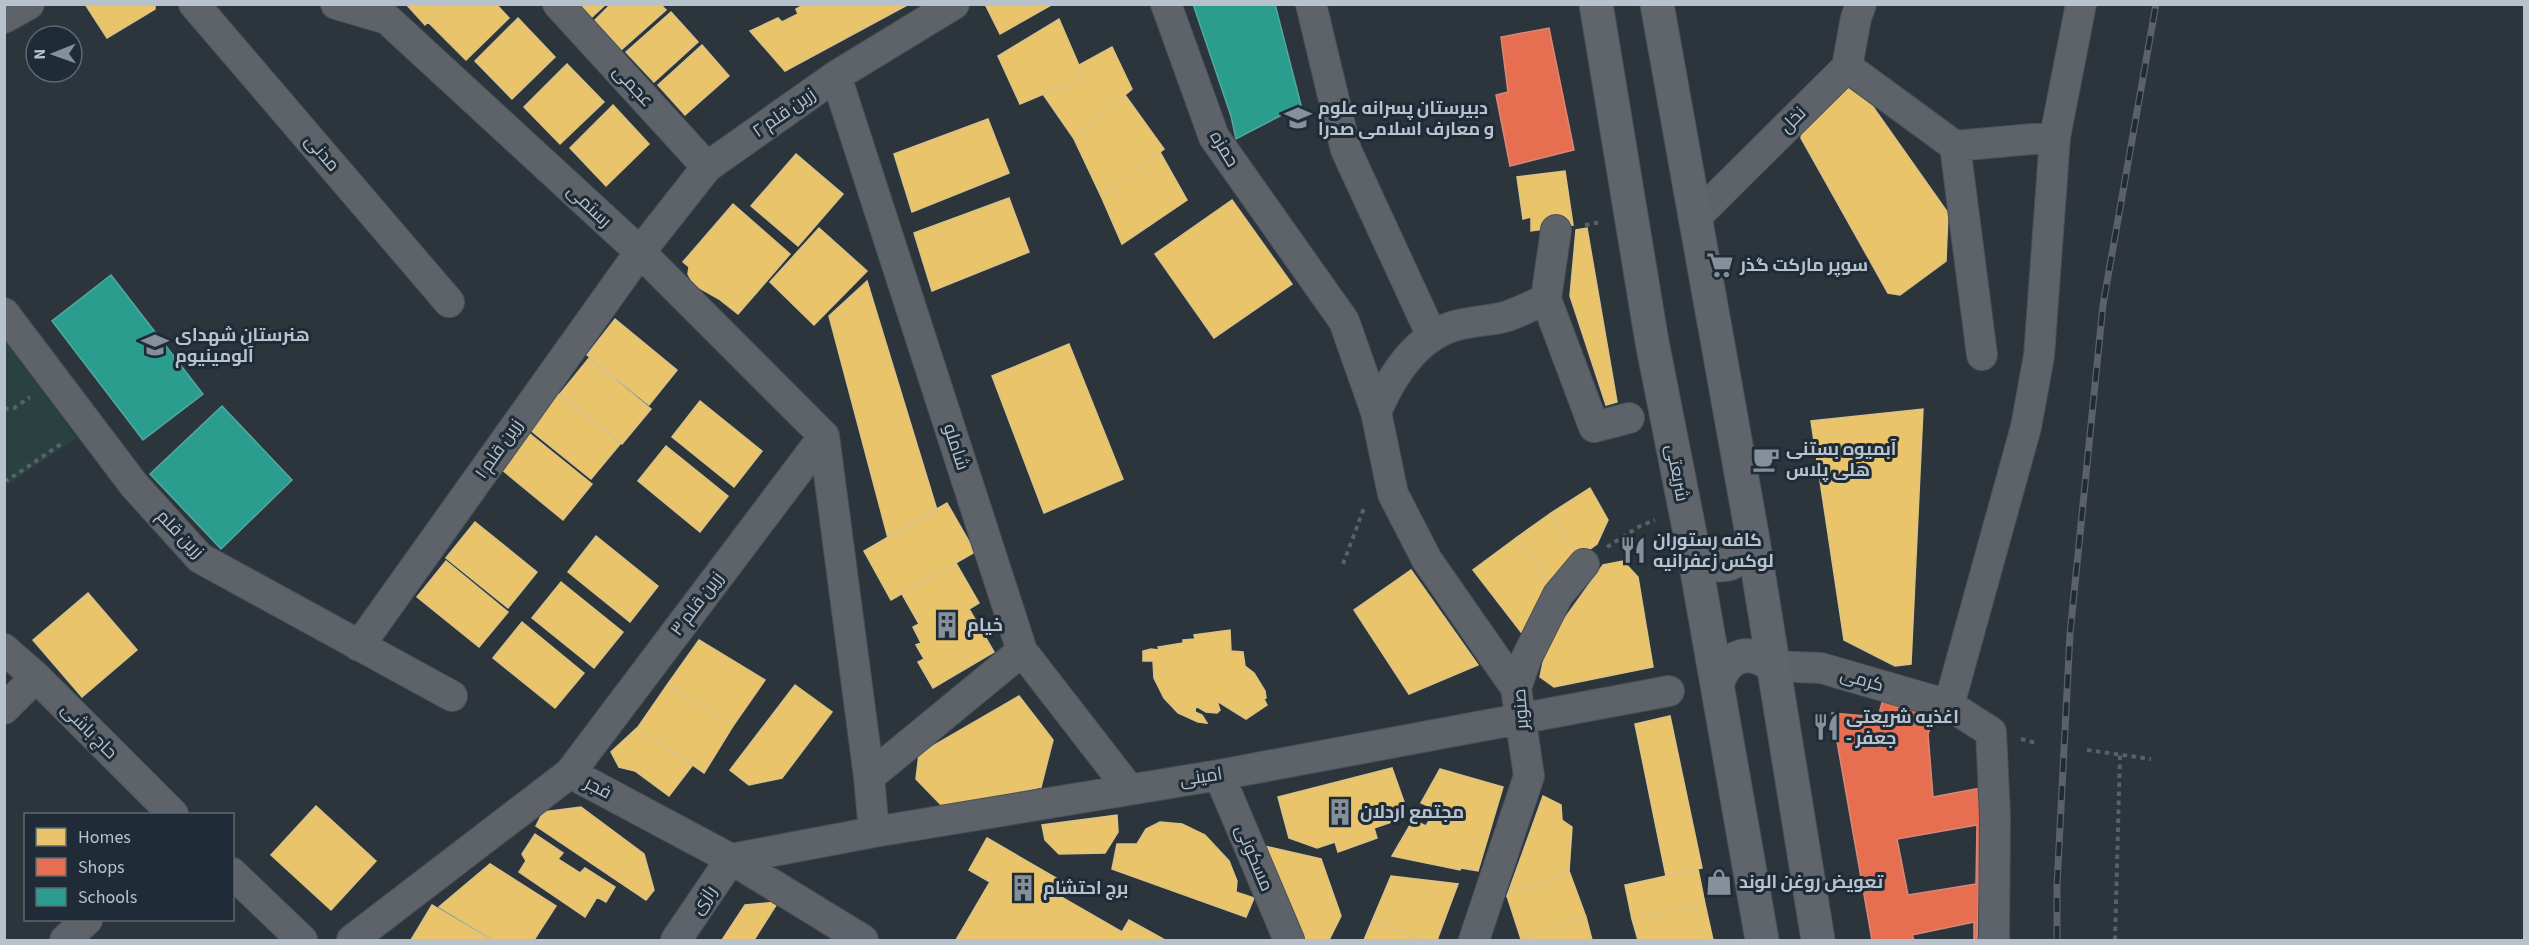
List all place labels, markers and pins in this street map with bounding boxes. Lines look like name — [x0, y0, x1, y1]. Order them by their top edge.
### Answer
place label: دبیرستان پسرانه علوم و معارف اسلامی صدرا — [1318, 96, 1494, 142]
school or university icon: دبیرستان پسرانه علوم و معارف اسلامی صدرا — [1283, 103, 1313, 133]
supermarket icon: سوپر مارکت گذر — [1705, 250, 1735, 280]
place label: سوپر مارکت گذر — [1739, 253, 1868, 278]
place label: هنرستان شهدای آلومینیوم — [175, 323, 310, 369]
school or university icon: هنرستان شهدای آلومینیوم — [140, 330, 170, 360]
place label: آبمیوه بستنی هلی پلاس — [1786, 437, 1897, 483]
cafe icon: آبمیوه بستنی هلی پلاس — [1751, 444, 1781, 474]
place label: کافه رستوران لوکس زعفرانیه — [1653, 528, 1774, 574]
restaurant icon: کافه رستوران لوکس زعفرانیه — [1618, 535, 1648, 565]
building icon: خیام — [932, 610, 962, 640]
place label: خیام — [967, 613, 1003, 638]
place label: اغذیه شریعتی - جعفر — [1846, 705, 1959, 751]
restaurant icon: اغذیه شریعتی - جعفر — [1811, 712, 1841, 742]
building icon: مجتمع اردلان — [1325, 797, 1355, 827]
place label: مجتمع اردلان — [1360, 800, 1464, 825]
shop icon: تعویض روغن الوند — [1704, 867, 1734, 897]
place label: تعویض روغن الوند — [1739, 870, 1883, 895]
building icon: برج احتشام — [1008, 873, 1038, 903]
place label: برج احتشام — [1043, 876, 1128, 901]

